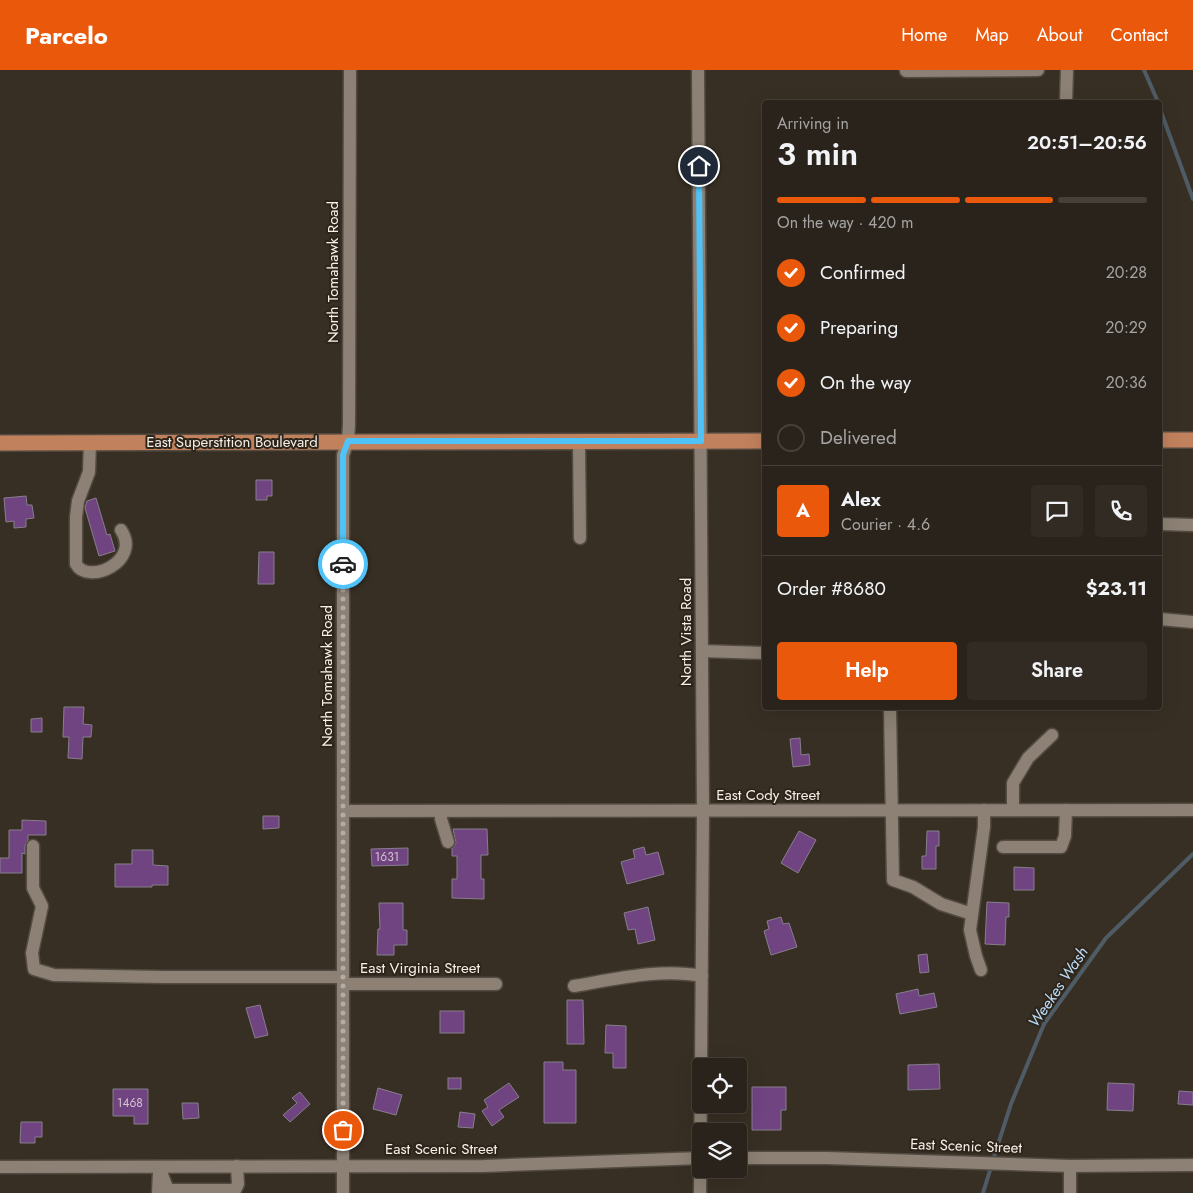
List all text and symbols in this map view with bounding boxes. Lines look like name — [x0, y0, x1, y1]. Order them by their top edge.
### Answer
text: Parcelo — [25, 18, 108, 53]
text: Home — [901, 22, 947, 48]
text: Map — [975, 22, 1009, 48]
text: About — [1037, 22, 1082, 48]
text: Contact — [1110, 22, 1168, 48]
text: Arriving in — [777, 112, 849, 135]
text: 20:51–20:56 — [1027, 129, 1147, 156]
text: 3 min — [777, 131, 858, 177]
pin — [678, 145, 720, 187]
icon: home — [685, 152, 713, 180]
street label: North Tomahawk Road — [322, 201, 344, 343]
text: On the way · 420 m — [777, 211, 913, 234]
icon: check — [777, 259, 805, 287]
text: Confirmed — [820, 259, 906, 286]
text: 20:28 — [1106, 261, 1147, 284]
icon: check — [777, 314, 805, 342]
text: Preparing — [820, 314, 898, 341]
text: 20:29 — [1105, 316, 1147, 339]
icon: check — [777, 369, 805, 397]
text: On the way — [820, 369, 911, 396]
text: 20:36 — [1106, 371, 1147, 394]
text: Delivered — [820, 424, 897, 451]
street label: East Superstition Boulevard — [146, 431, 318, 453]
button: chat — [1031, 485, 1083, 537]
button: phone — [1095, 485, 1147, 537]
text: Alex — [841, 486, 881, 513]
text: A — [796, 497, 810, 524]
text: Courier · 4.6 — [841, 513, 930, 536]
courier — [318, 539, 368, 589]
icon: car — [329, 550, 357, 578]
text: Order #8680 — [777, 575, 886, 602]
text: $23.11 — [1086, 575, 1147, 602]
street label: North Vista Road — [675, 578, 697, 686]
street label: North Tomahawk Road — [316, 605, 338, 747]
button: Help — [777, 642, 957, 700]
button: Share — [967, 642, 1147, 700]
street label: East Cody Street — [716, 784, 820, 806]
house number: 1631 — [375, 848, 399, 866]
water label: Weekes Wash — [1023, 942, 1093, 1032]
street label: East Virginia Street — [360, 957, 480, 979]
map controls — [692, 1058, 747, 1178]
button: locate — [692, 1058, 747, 1113]
house number: 1468 — [117, 1094, 143, 1112]
pin — [322, 1109, 364, 1151]
icon: bag — [329, 1116, 357, 1144]
button: layers — [692, 1123, 747, 1178]
street label: East Scenic Street — [910, 1133, 1023, 1159]
street label: East Scenic Street — [385, 1138, 497, 1160]

